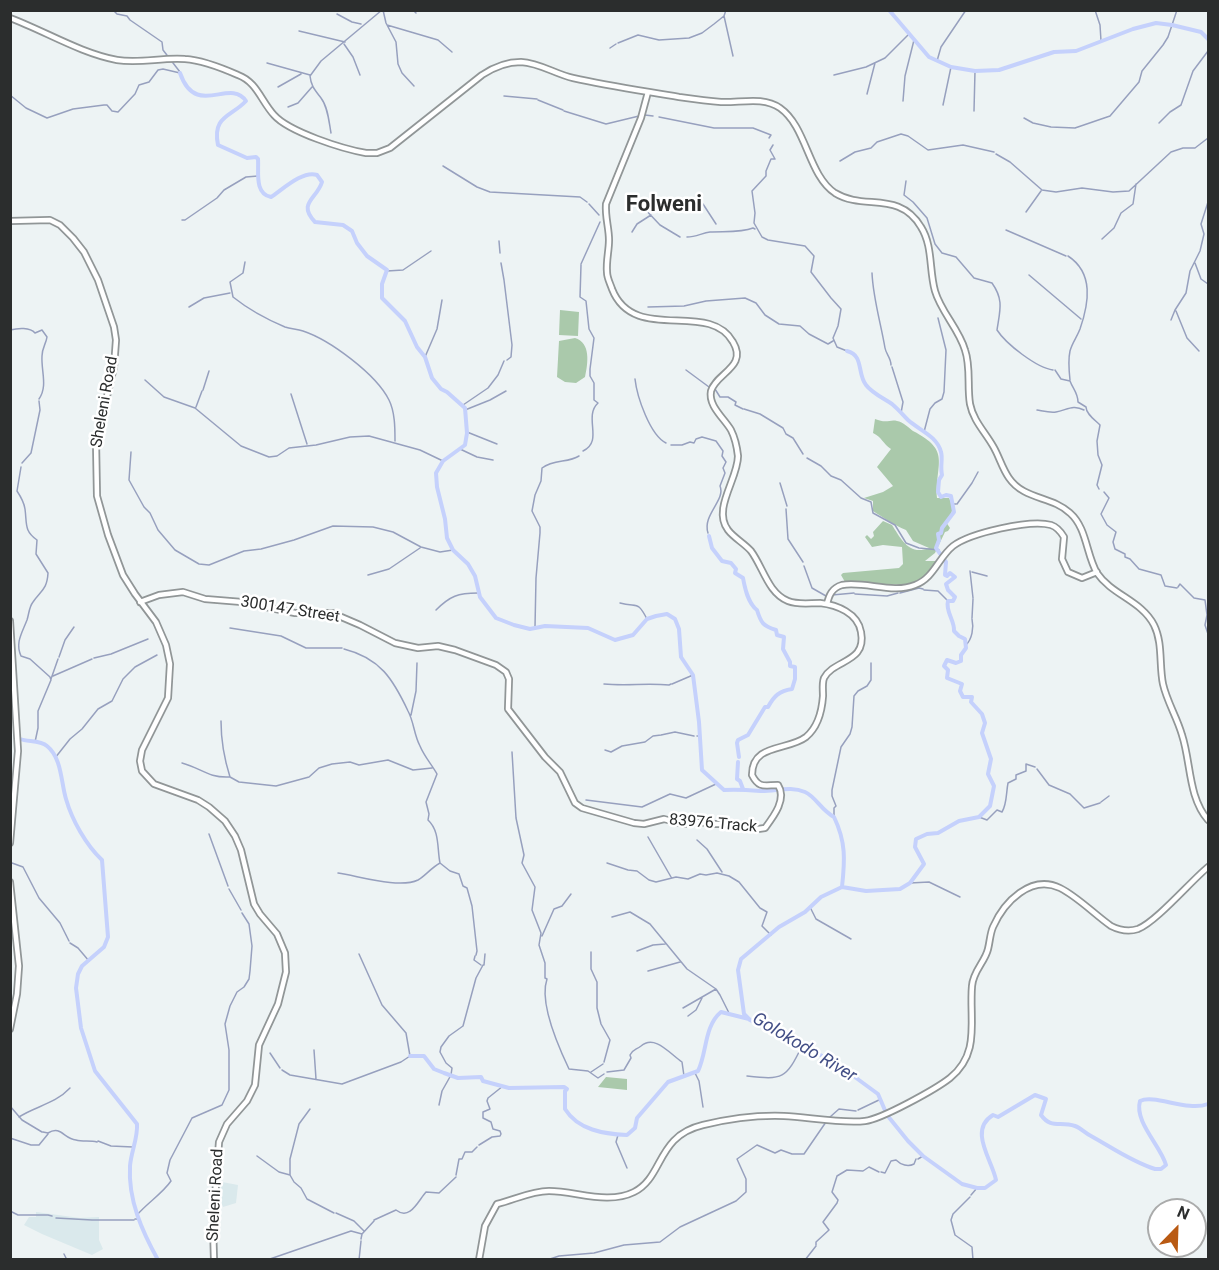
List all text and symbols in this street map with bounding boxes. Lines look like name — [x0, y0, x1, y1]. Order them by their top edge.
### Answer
district label: Folweni — [626, 192, 702, 218]
street label: Sheleni Road — [88, 355, 122, 449]
street label: 300147 Street — [239, 593, 341, 627]
street label: 83976 Track — [668, 811, 758, 837]
water label: Golokodo River — [748, 1008, 860, 1088]
street label: Sheleni Road — [204, 1148, 228, 1242]
north arrow — [1147, 1198, 1207, 1258]
text: N — [1175, 1202, 1192, 1224]

